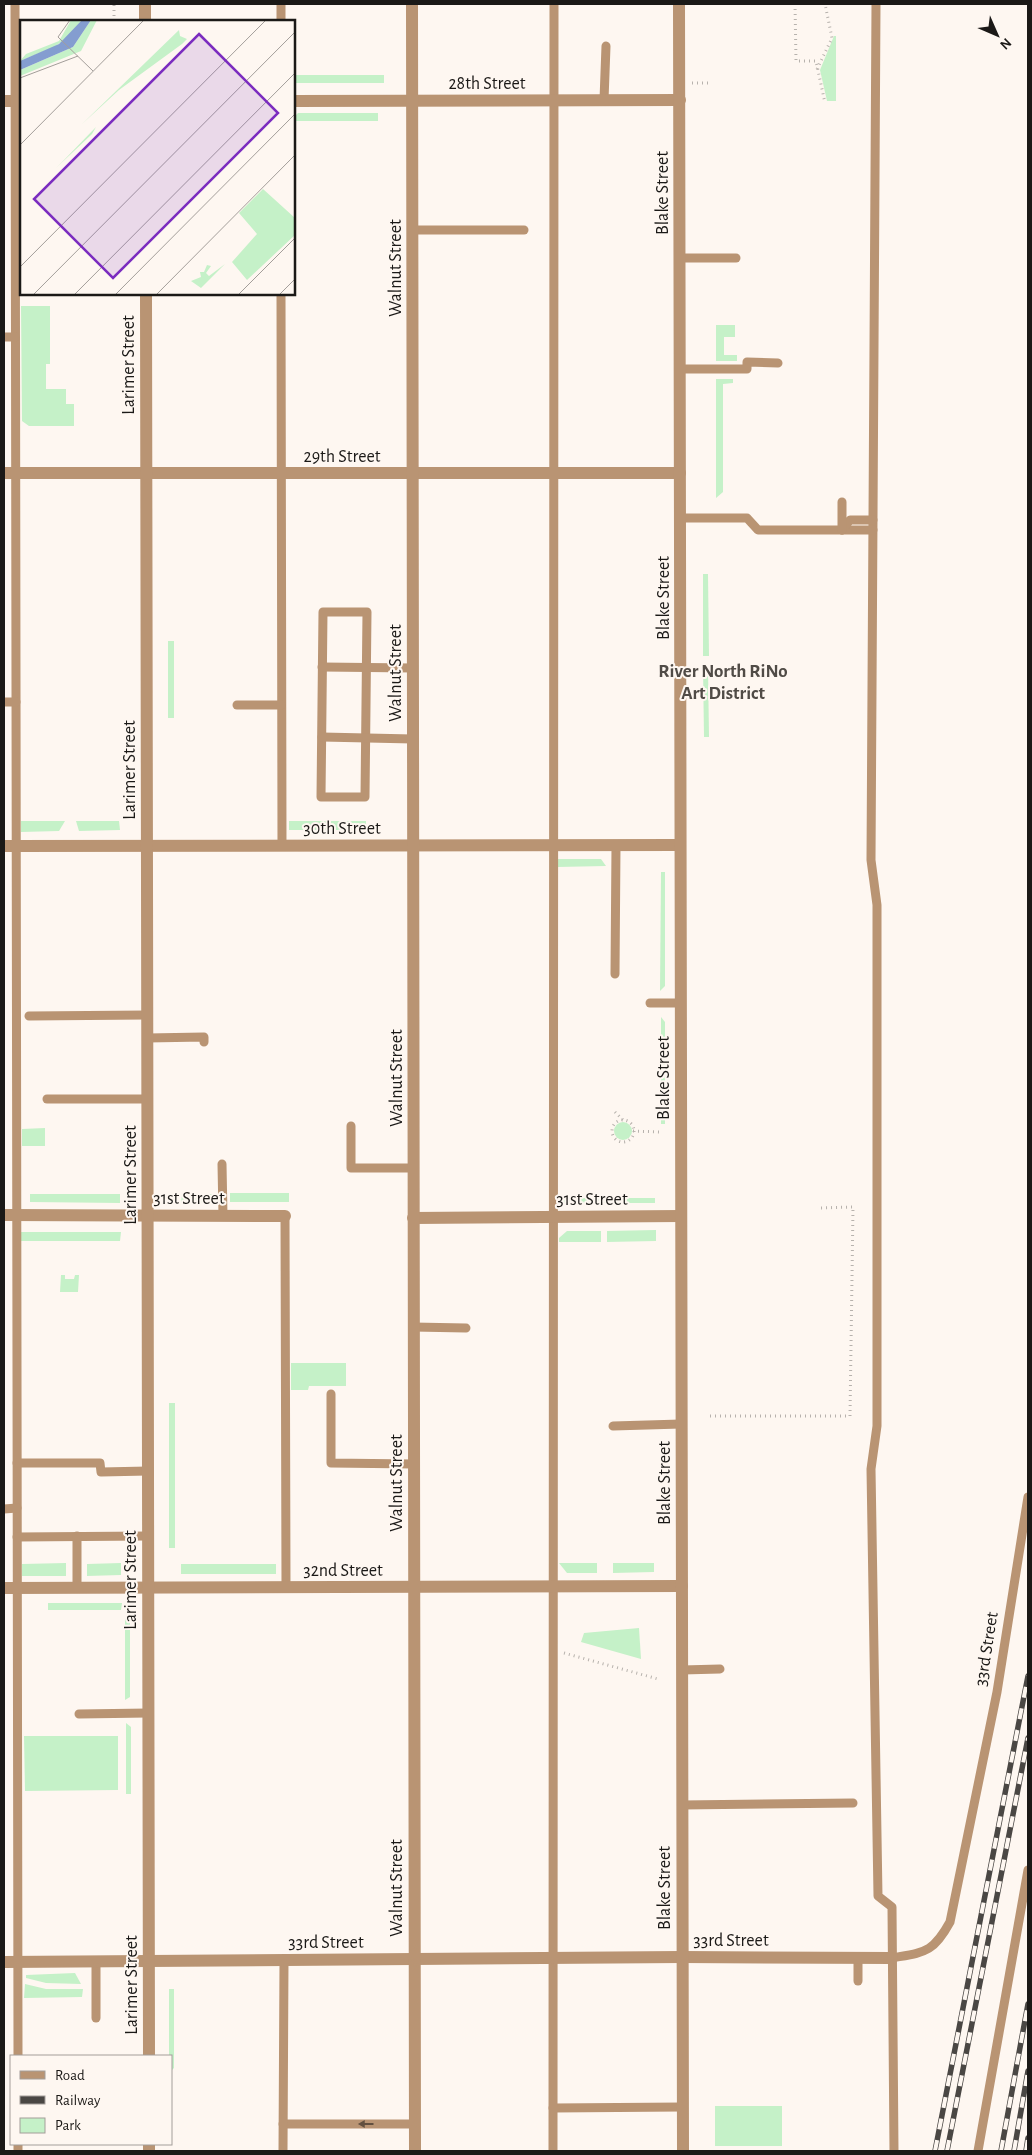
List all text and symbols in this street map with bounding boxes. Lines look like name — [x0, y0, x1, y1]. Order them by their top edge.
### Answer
north arrow — [972, 10, 1022, 60]
inset map — [20, 20, 295, 295]
text: N — [997, 35, 1014, 52]
street label: 28th Street — [448, 75, 526, 93]
street label: Blake Street — [654, 151, 672, 235]
street label: Walnut Street — [387, 219, 405, 317]
street label: Larimer Street — [120, 315, 138, 415]
street label: 29th Street — [303, 448, 381, 466]
street label: Blake Street — [655, 556, 673, 640]
street label: Walnut Street — [387, 624, 405, 722]
district label: River North RiNo Art District — [658, 662, 788, 703]
street label: Larimer Street — [121, 720, 139, 820]
street label: 30th Street — [303, 820, 381, 838]
street label: Walnut Street — [388, 1029, 406, 1127]
street label: Blake Street — [655, 1036, 673, 1120]
street label: Larimer Street — [122, 1125, 140, 1225]
street label: 31st Street — [153, 1190, 225, 1208]
street label: 31st Street — [556, 1191, 628, 1209]
street label: Walnut Street — [388, 1434, 406, 1532]
street label: Blake Street — [656, 1441, 674, 1525]
street label: Larimer Street — [122, 1530, 140, 1630]
street label: 32nd Street — [303, 1562, 383, 1580]
street label: 33rd Street — [972, 1610, 1002, 1688]
street label: Walnut Street — [388, 1839, 406, 1937]
street label: Blake Street — [656, 1846, 674, 1930]
street label: 33rd Street — [693, 1932, 769, 1950]
street label: 33rd Street — [288, 1934, 364, 1952]
street label: Larimer Street — [123, 1935, 141, 2035]
legend — [10, 2055, 172, 2145]
text: Road — [55, 2068, 85, 2083]
text: Railway — [55, 2093, 101, 2108]
text: Park — [55, 2118, 81, 2133]
one-way arrow — [357, 2120, 373, 2128]

